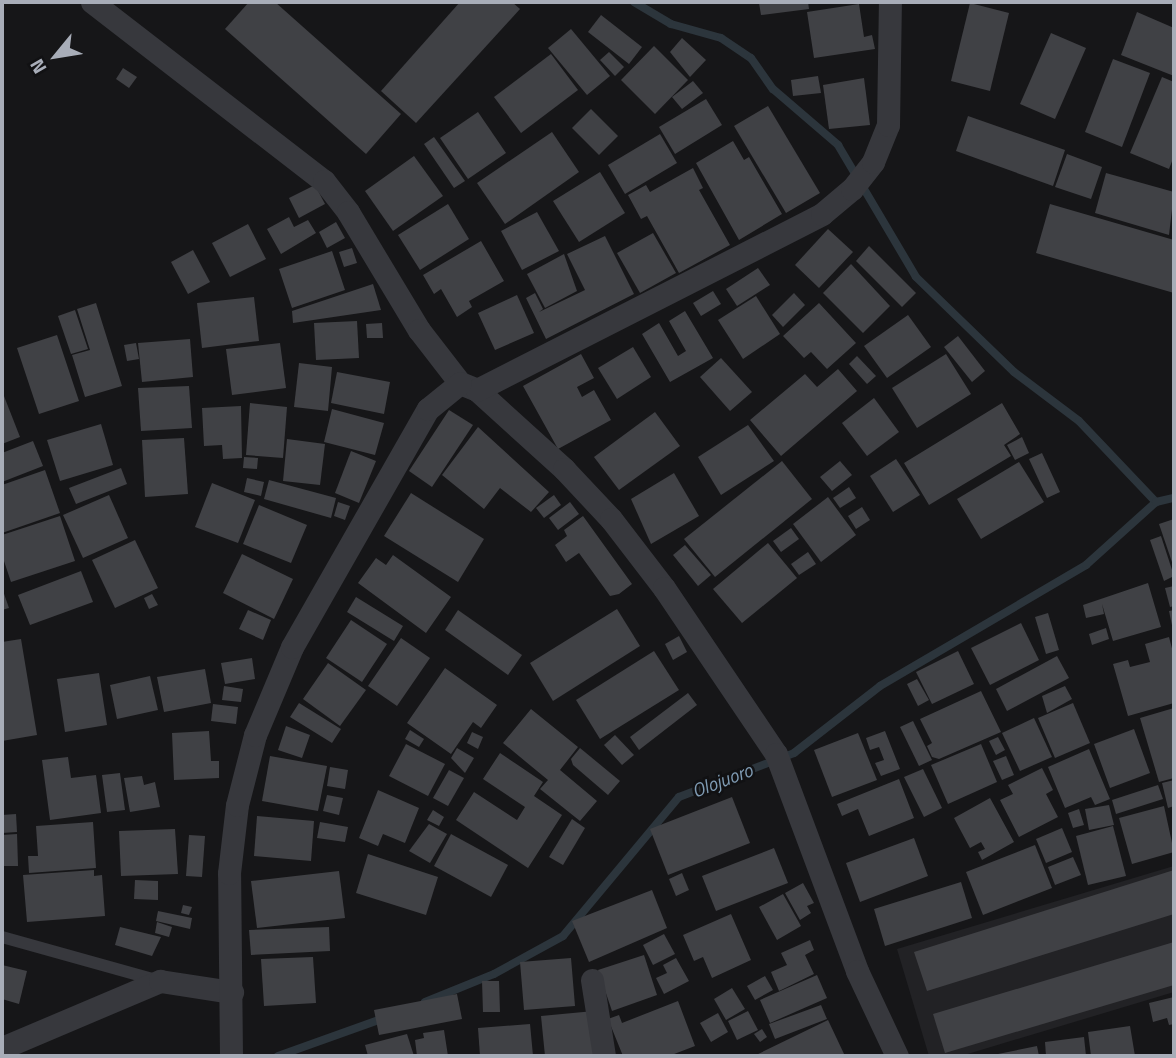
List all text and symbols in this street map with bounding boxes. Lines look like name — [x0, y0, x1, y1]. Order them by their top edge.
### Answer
north arrow — [21, 21, 91, 91]
text: N — [22, 54, 53, 80]
water label: Olojuoro — [688, 758, 756, 802]

